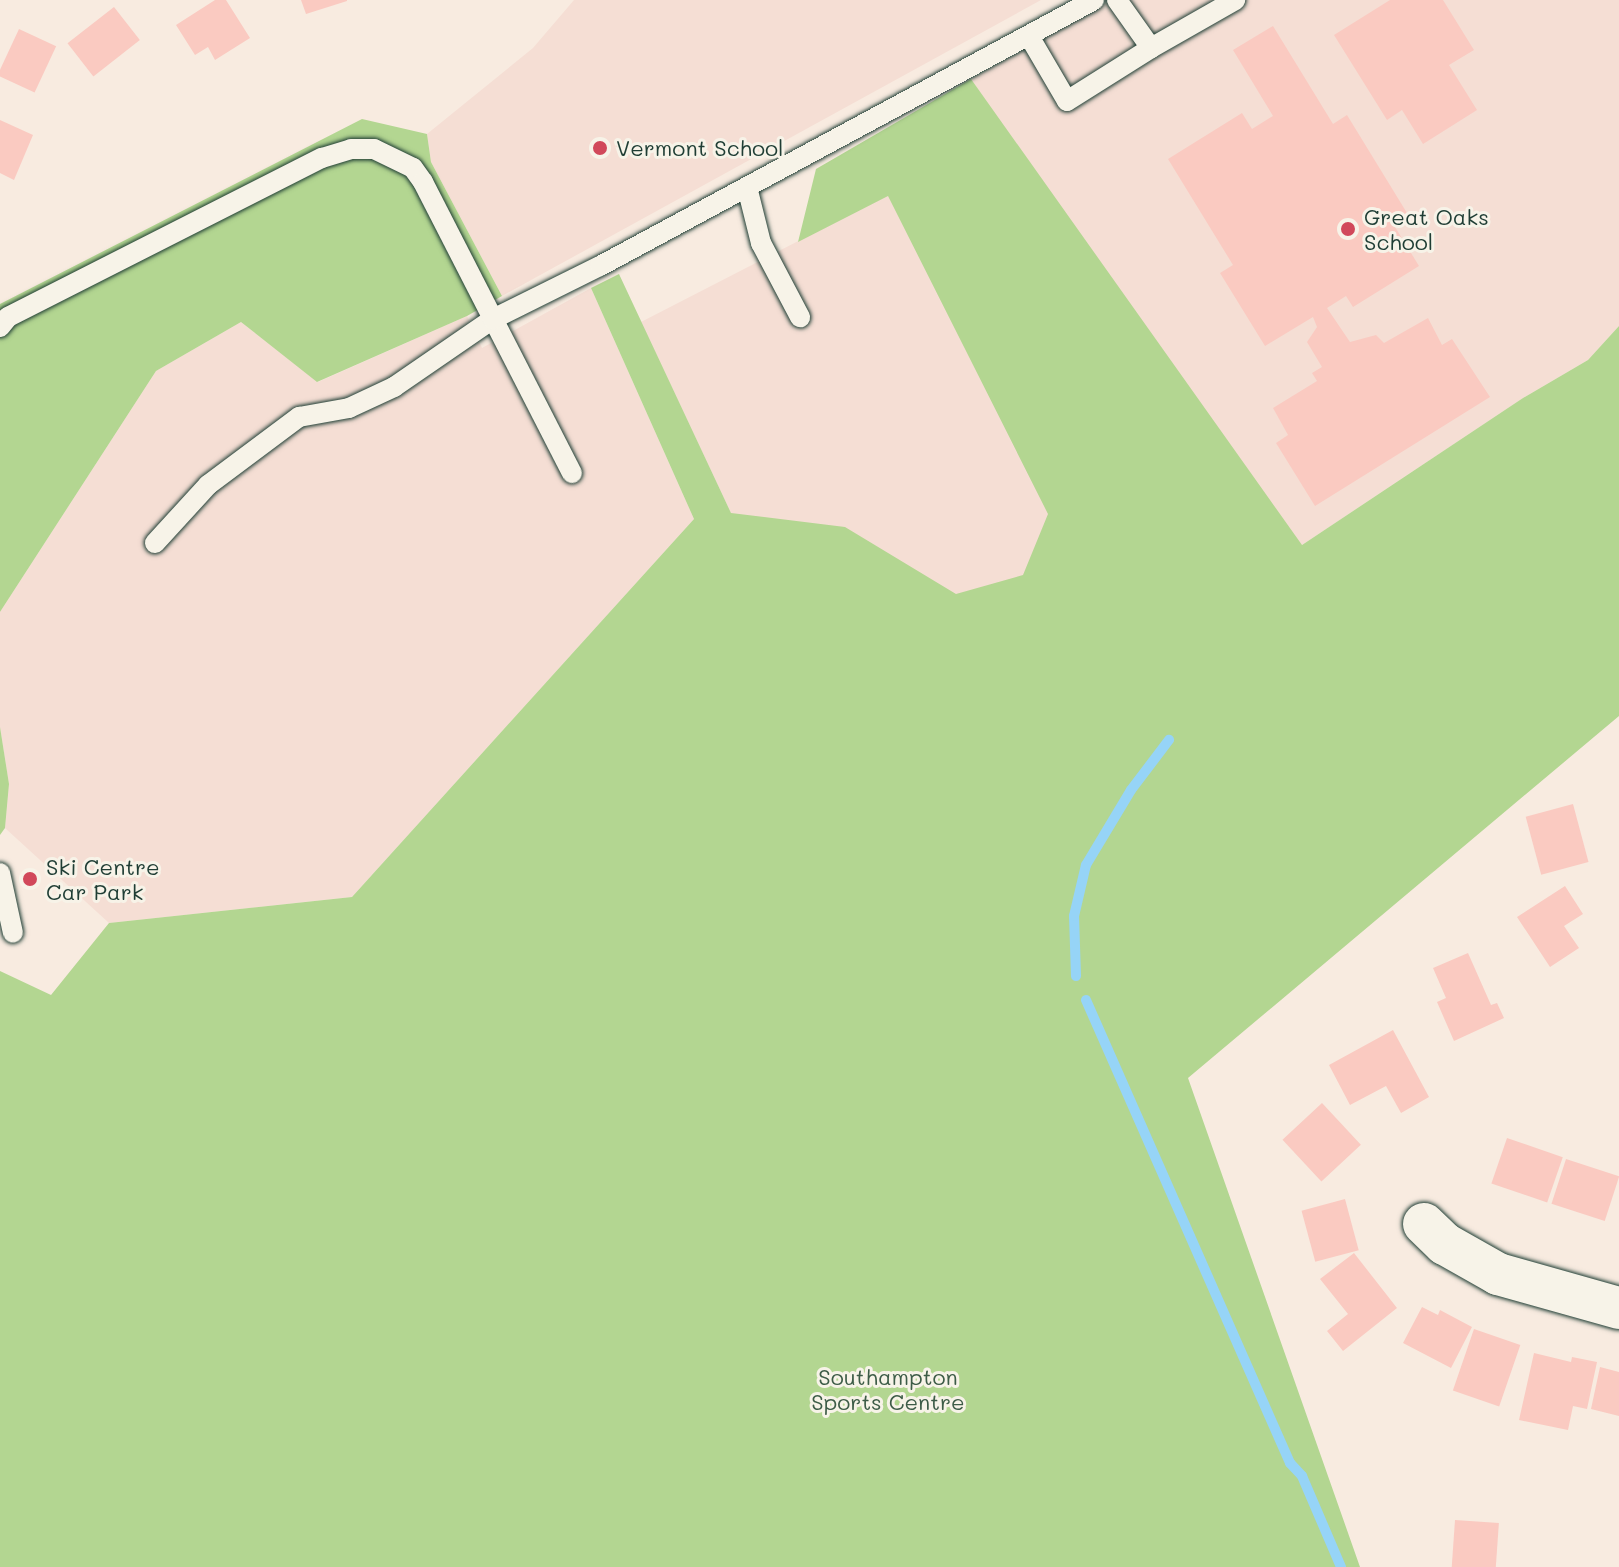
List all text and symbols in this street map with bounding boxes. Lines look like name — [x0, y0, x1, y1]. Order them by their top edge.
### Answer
place label: Vermont School — [616, 135, 784, 161]
marker: Vermont School — [591, 139, 609, 157]
place label: Great Oaks School — [1364, 203, 1489, 254]
marker: Great Oaks School — [1339, 220, 1357, 238]
place label: Ski Centre Car Park — [46, 853, 160, 904]
marker: Ski Centre Car Park — [21, 870, 39, 888]
park label: Southampton Sports Centre — [811, 1363, 965, 1414]

